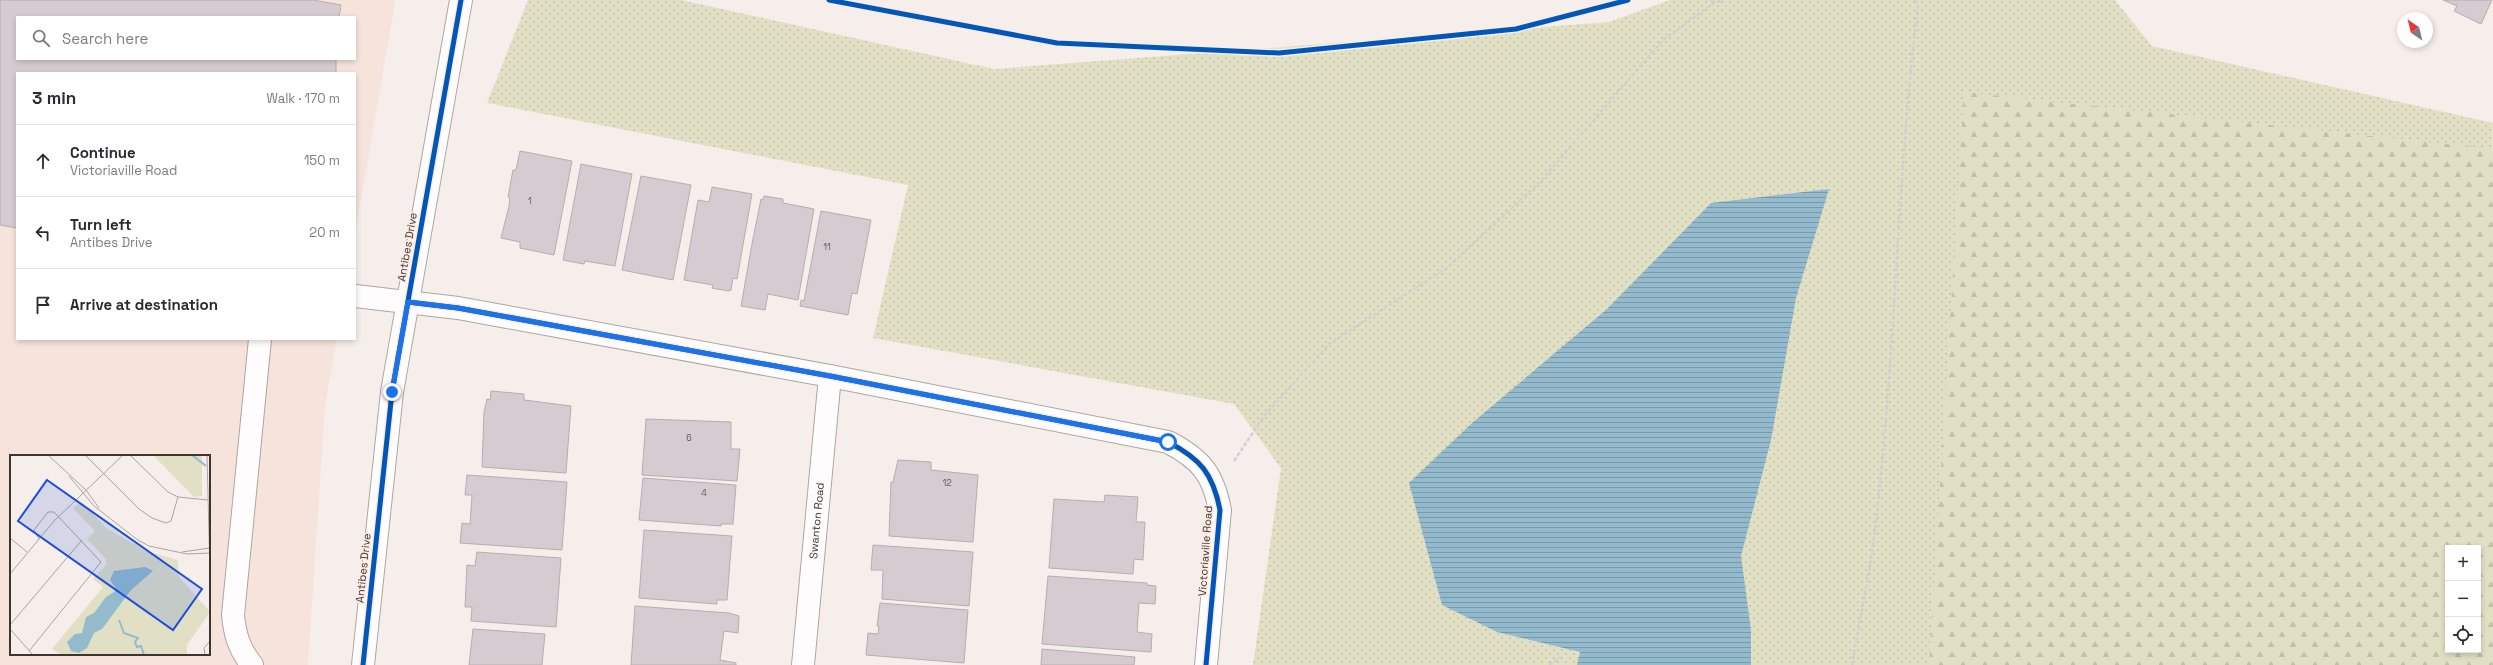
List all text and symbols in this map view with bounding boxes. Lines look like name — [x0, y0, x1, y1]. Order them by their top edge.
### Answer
north arrow — [2397, 12, 2433, 48]
search box — [16, 16, 356, 60]
icon: search — [30, 27, 52, 49]
text: Search here — [62, 29, 148, 48]
text: 3 min — [32, 87, 76, 109]
text: Walk · 170 m — [266, 90, 340, 107]
text: Continue — [70, 143, 136, 162]
icon: ahead — [32, 150, 54, 172]
text: 150 m — [304, 152, 340, 169]
text: Victoriaville Road — [70, 162, 177, 179]
house number: 1 — [528, 195, 532, 207]
street label: Antibes Drive — [394, 211, 420, 283]
text: Turn left — [70, 215, 132, 234]
icon: left — [32, 222, 54, 244]
text: 20 m — [309, 224, 340, 241]
text: Antibes Drive — [70, 234, 153, 251]
house number: 11 — [823, 241, 831, 253]
icon: arrive — [32, 294, 54, 316]
text: Arrive at destination — [70, 295, 218, 314]
route end — [383, 383, 401, 401]
house number: 6 — [686, 432, 692, 444]
route start — [1159, 433, 1177, 451]
inset map — [10, 455, 210, 655]
house number: 12 — [942, 477, 952, 489]
street label: Swanton Road — [806, 482, 827, 559]
house number: 4 — [701, 487, 707, 499]
street label: Victoriaville Road — [1195, 505, 1215, 597]
street label: Antibes Drive — [352, 533, 374, 603]
map controls — [2445, 545, 2481, 653]
button: + — [2445, 545, 2481, 581]
button: − — [2445, 581, 2481, 617]
button: locate — [2445, 617, 2481, 653]

